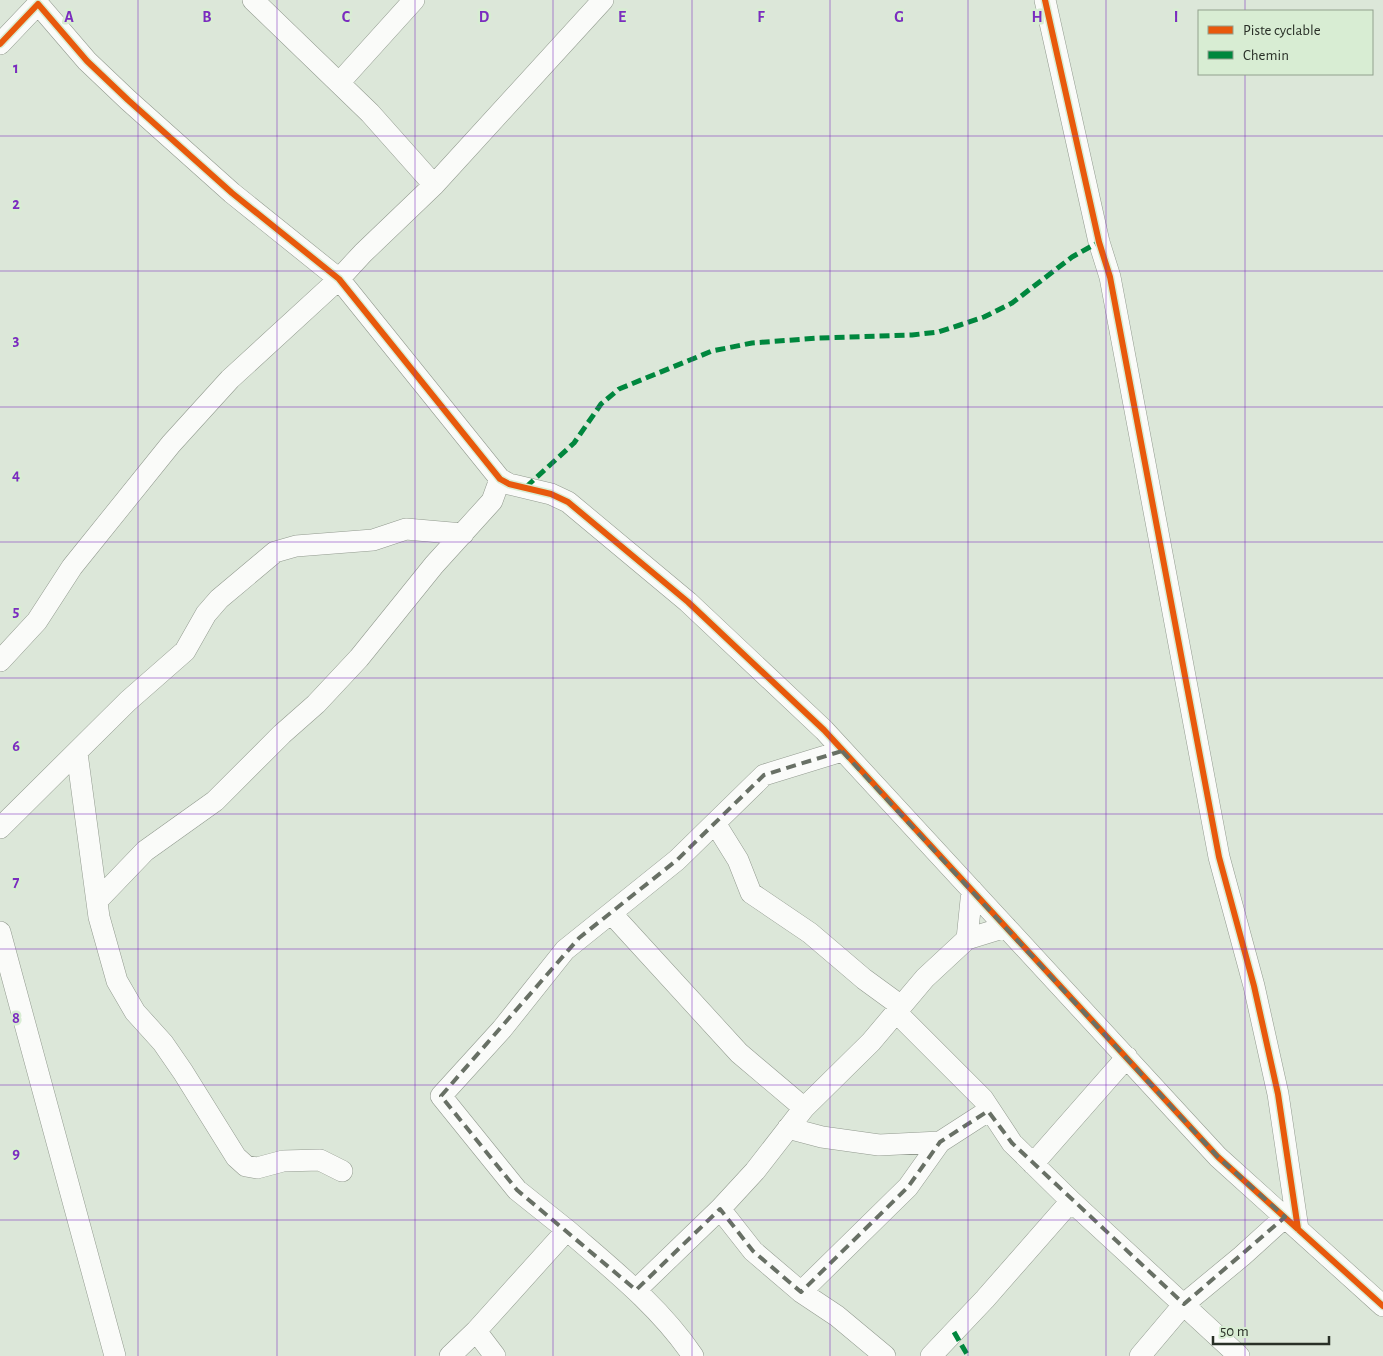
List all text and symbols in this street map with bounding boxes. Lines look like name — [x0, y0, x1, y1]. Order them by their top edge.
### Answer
text: A — [64, 9, 74, 25]
text: B — [202, 9, 212, 25]
text: C — [342, 9, 351, 25]
text: D — [479, 9, 490, 25]
text: E — [618, 9, 626, 25]
text: F — [757, 9, 765, 25]
text: G — [894, 9, 904, 25]
text: H — [1031, 9, 1043, 25]
text: I — [1174, 9, 1178, 25]
legend — [1198, 10, 1373, 75]
text: Piste cyclable — [1243, 23, 1321, 38]
text: Chemin — [1243, 48, 1289, 63]
text: 1 — [13, 60, 19, 76]
text: 2 — [12, 196, 20, 212]
text: 3 — [13, 332, 20, 348]
text: 4 — [12, 467, 20, 483]
text: 5 — [13, 603, 20, 619]
text: 6 — [12, 738, 20, 754]
text: 7 — [13, 874, 20, 890]
text: 8 — [12, 1010, 20, 1026]
text: 9 — [12, 1145, 20, 1161]
scale bar — [1213, 1314, 1329, 1346]
text: 50 m — [1220, 1324, 1249, 1339]

